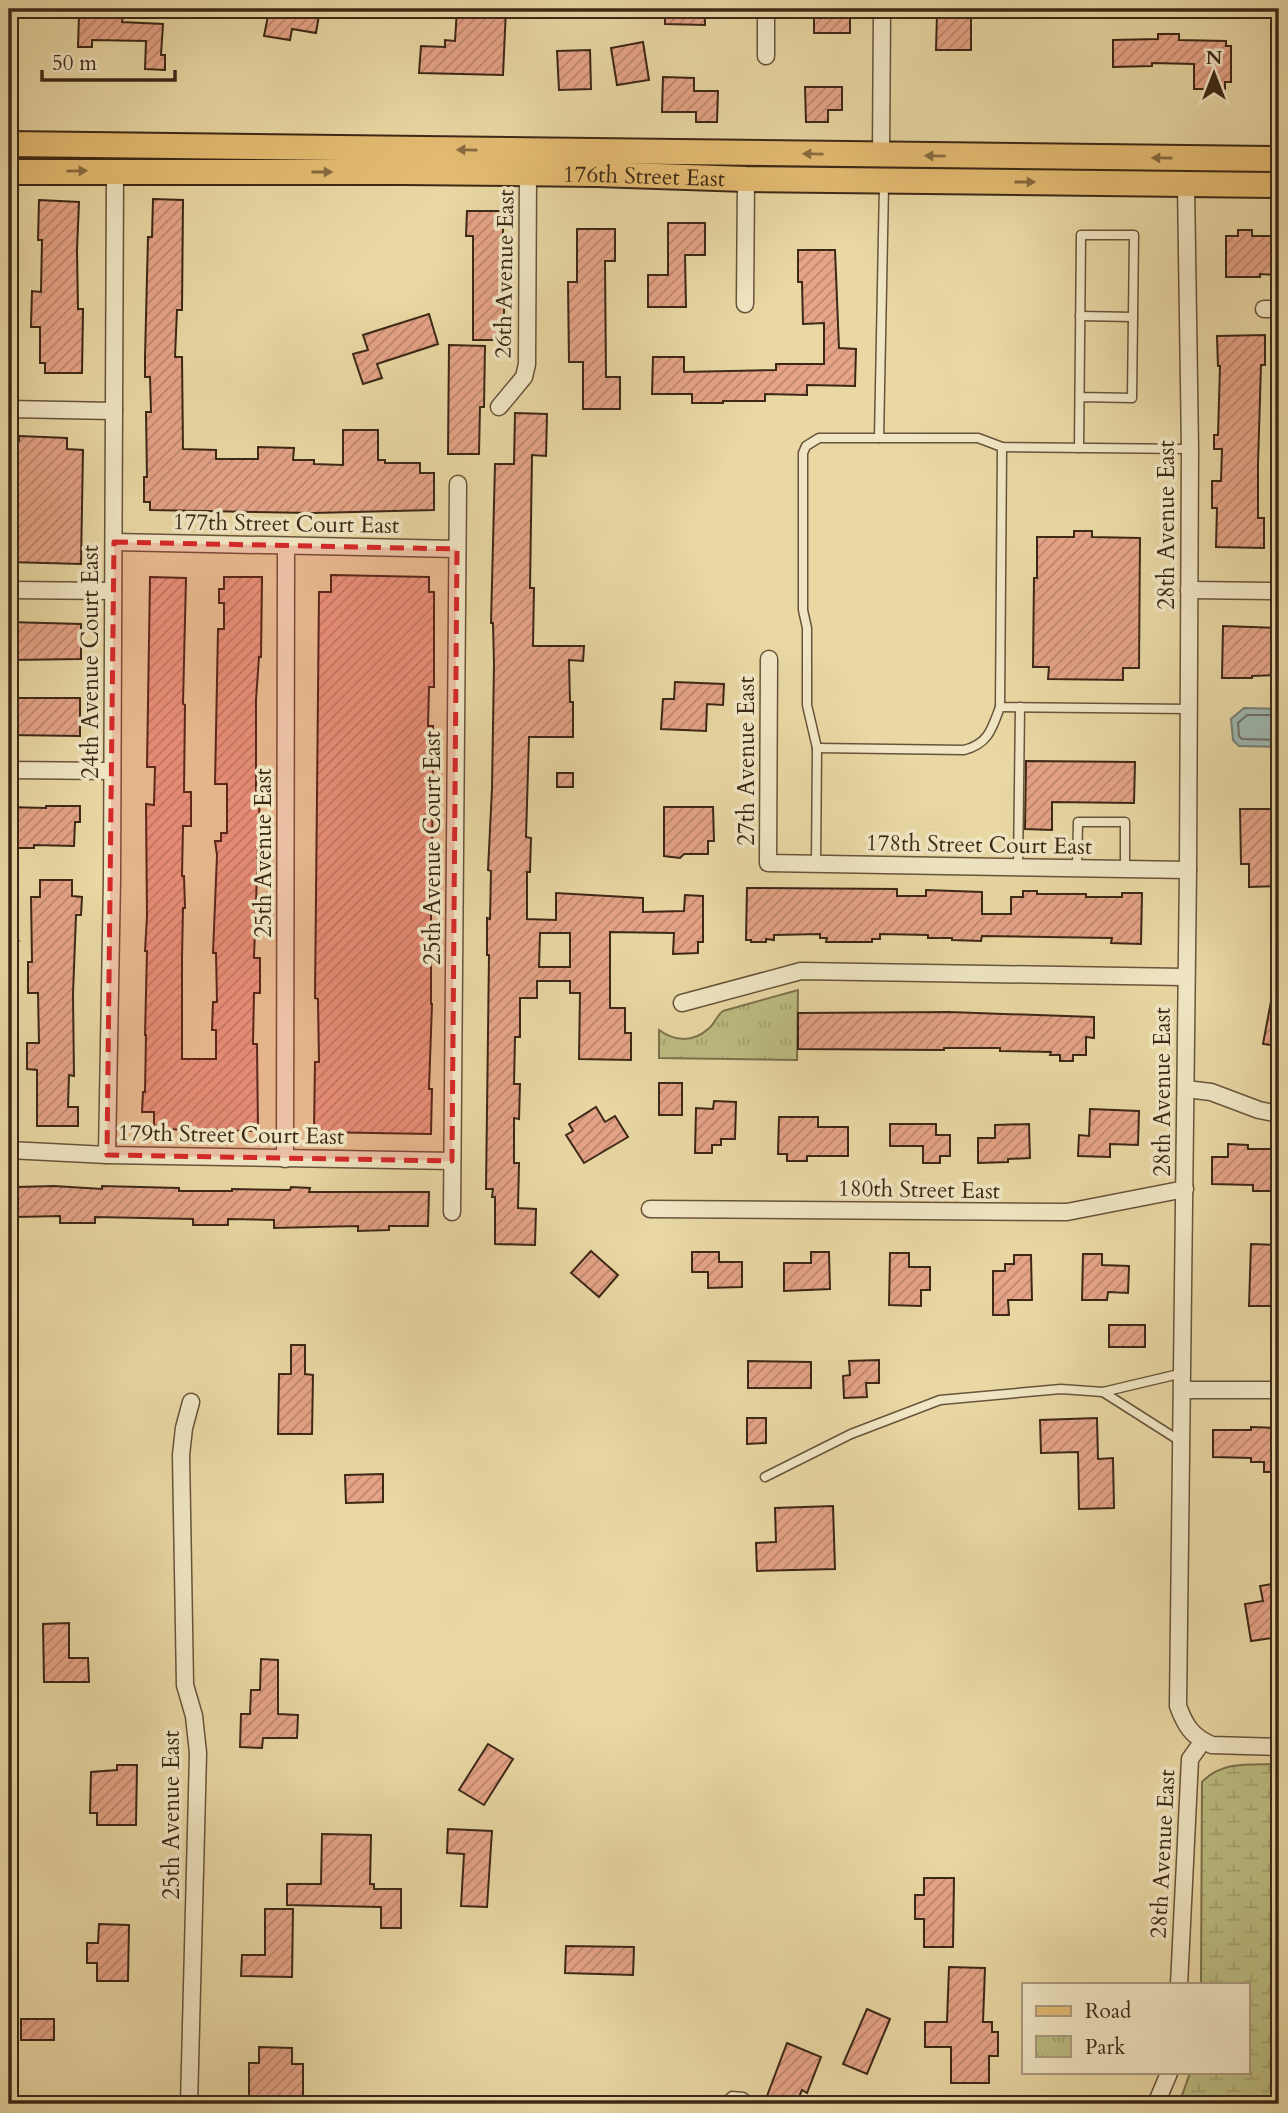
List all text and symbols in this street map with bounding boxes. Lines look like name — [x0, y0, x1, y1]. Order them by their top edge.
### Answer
scale bar — [42, 38, 175, 82]
north arrow — [1180, 38, 1250, 108]
text: N — [1206, 45, 1223, 71]
text: 50 m — [52, 49, 97, 78]
one-way arrow — [456, 144, 478, 156]
one-way arrow — [802, 148, 824, 160]
one-way arrow — [923, 150, 945, 161]
one-way arrow — [1151, 152, 1173, 164]
street label: 176th Street East — [563, 159, 725, 194]
one-way arrow — [66, 165, 88, 177]
one-way arrow — [311, 166, 333, 177]
one-way arrow — [1015, 176, 1037, 188]
street label: 26th Avenue East — [488, 189, 521, 359]
street label: 28th Avenue East — [1151, 440, 1182, 610]
street label: 177th Street Court East — [172, 506, 399, 541]
street label: 24th Avenue Court East — [75, 545, 106, 779]
street label: 27th Avenue East — [731, 676, 762, 846]
street label: 25th Avenue Court East — [417, 731, 448, 965]
street label: 25th Avenue East — [248, 768, 279, 938]
street label: 178th Street Court East — [865, 827, 1092, 862]
street label: 28th Avenue East — [1147, 1007, 1178, 1177]
street label: 179th Street Court East — [117, 1117, 344, 1152]
street label: 180th Street East — [838, 1173, 1000, 1206]
street label: 25th Avenue East — [156, 1730, 187, 1900]
street label: 28th Avenue East — [1143, 1769, 1182, 1939]
legend — [1022, 1983, 1250, 2074]
text: Road — [1085, 1997, 1131, 2026]
text: Park — [1085, 2033, 1126, 2062]

